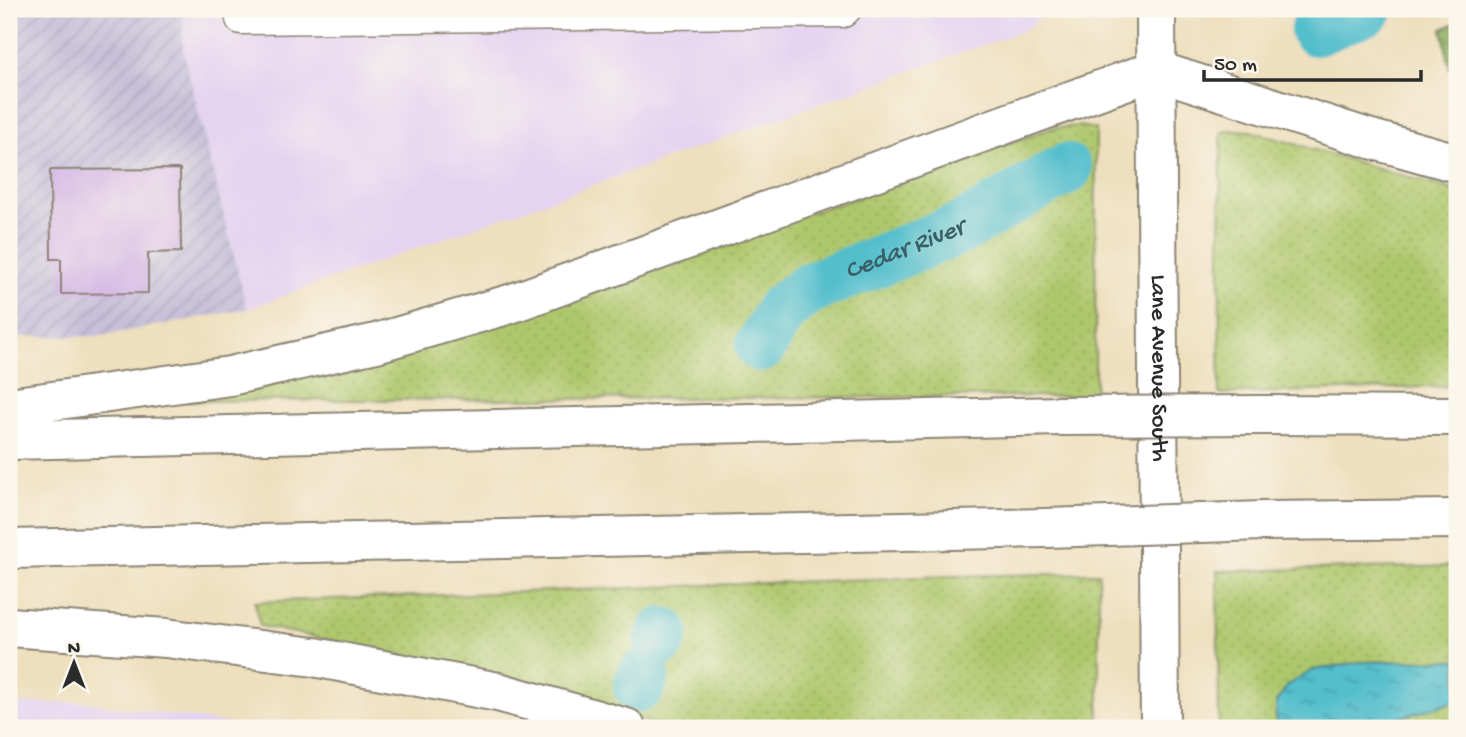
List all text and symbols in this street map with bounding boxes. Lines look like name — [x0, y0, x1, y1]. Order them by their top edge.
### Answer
scale bar — [1204, 38, 1420, 82]
text: 50 m — [1214, 54, 1257, 79]
water label: Cedar River — [841, 211, 974, 288]
street label: Lane Avenue South — [1143, 274, 1173, 462]
north arrow — [38, 628, 108, 698]
text: N — [68, 638, 80, 661]

